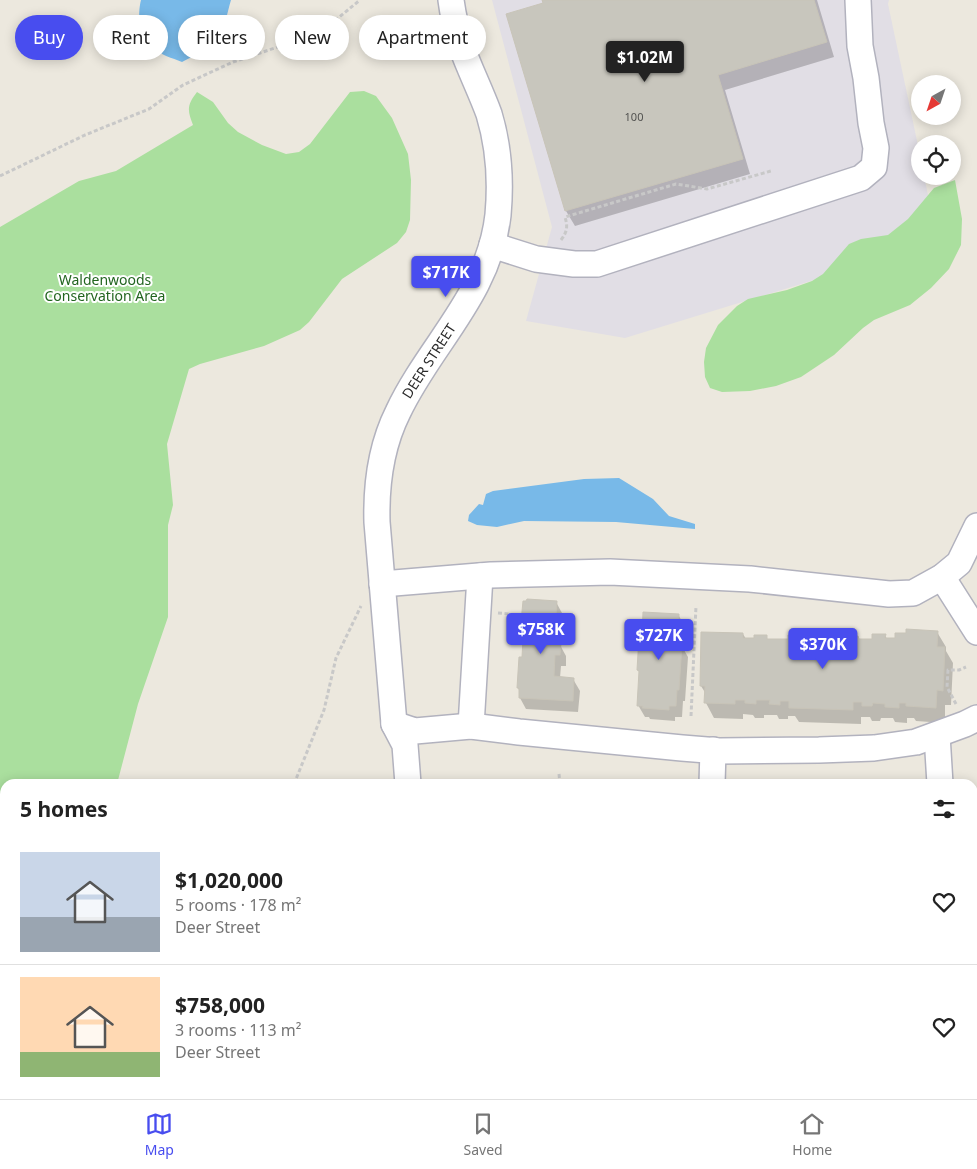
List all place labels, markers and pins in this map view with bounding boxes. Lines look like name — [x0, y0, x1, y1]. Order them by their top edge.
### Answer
pin: $1.02M — [604, 41, 686, 83]
pin: $717K — [411, 256, 481, 298]
pin: $758K — [506, 612, 576, 655]
pin: $727K — [624, 618, 694, 661]
pin: $370K — [788, 628, 858, 670]

